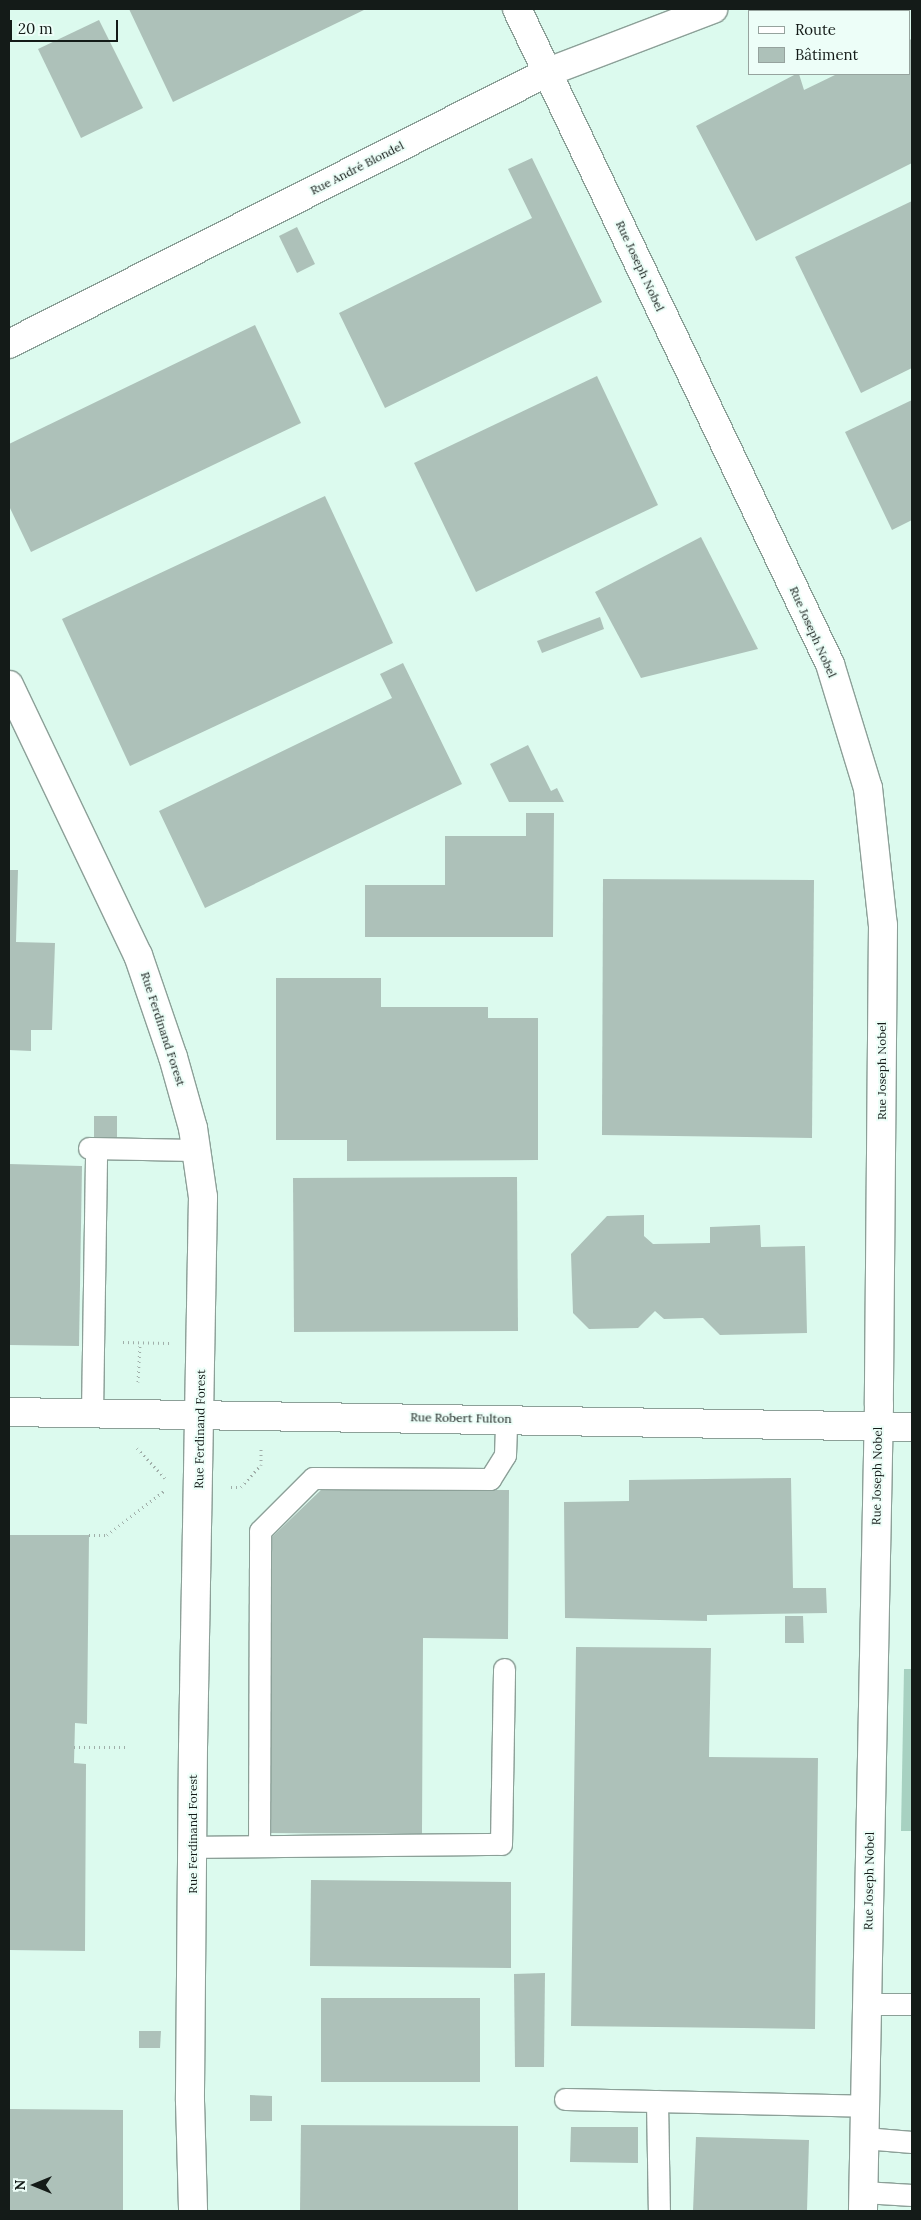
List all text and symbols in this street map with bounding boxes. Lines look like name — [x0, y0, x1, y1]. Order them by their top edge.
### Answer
scale bar — [12, 10, 120, 42]
legend — [748, 10, 911, 75]
text: 20 m — [18, 19, 53, 38]
text: Route — [795, 20, 836, 39]
text: Bâtiment — [795, 45, 858, 64]
street label: Rue André Blondel — [308, 138, 406, 198]
street label: Rue Joseph Nobel — [613, 218, 667, 314]
street label: Rue Joseph Nobel — [786, 584, 840, 680]
street label: Rue Ferdinand Forest — [138, 970, 188, 1088]
street label: Rue Joseph Nobel — [875, 1022, 889, 1120]
street label: Rue Ferdinand Forest — [192, 1369, 208, 1489]
street label: Rue Robert Fulton — [410, 1410, 512, 1426]
street label: Rue Joseph Nobel — [869, 1427, 885, 1525]
street label: Rue Ferdinand Forest — [186, 1774, 200, 1894]
street label: Rue Joseph Nobel — [861, 1832, 877, 1930]
north arrow — [10, 2160, 60, 2210]
text: N — [11, 2180, 29, 2190]

